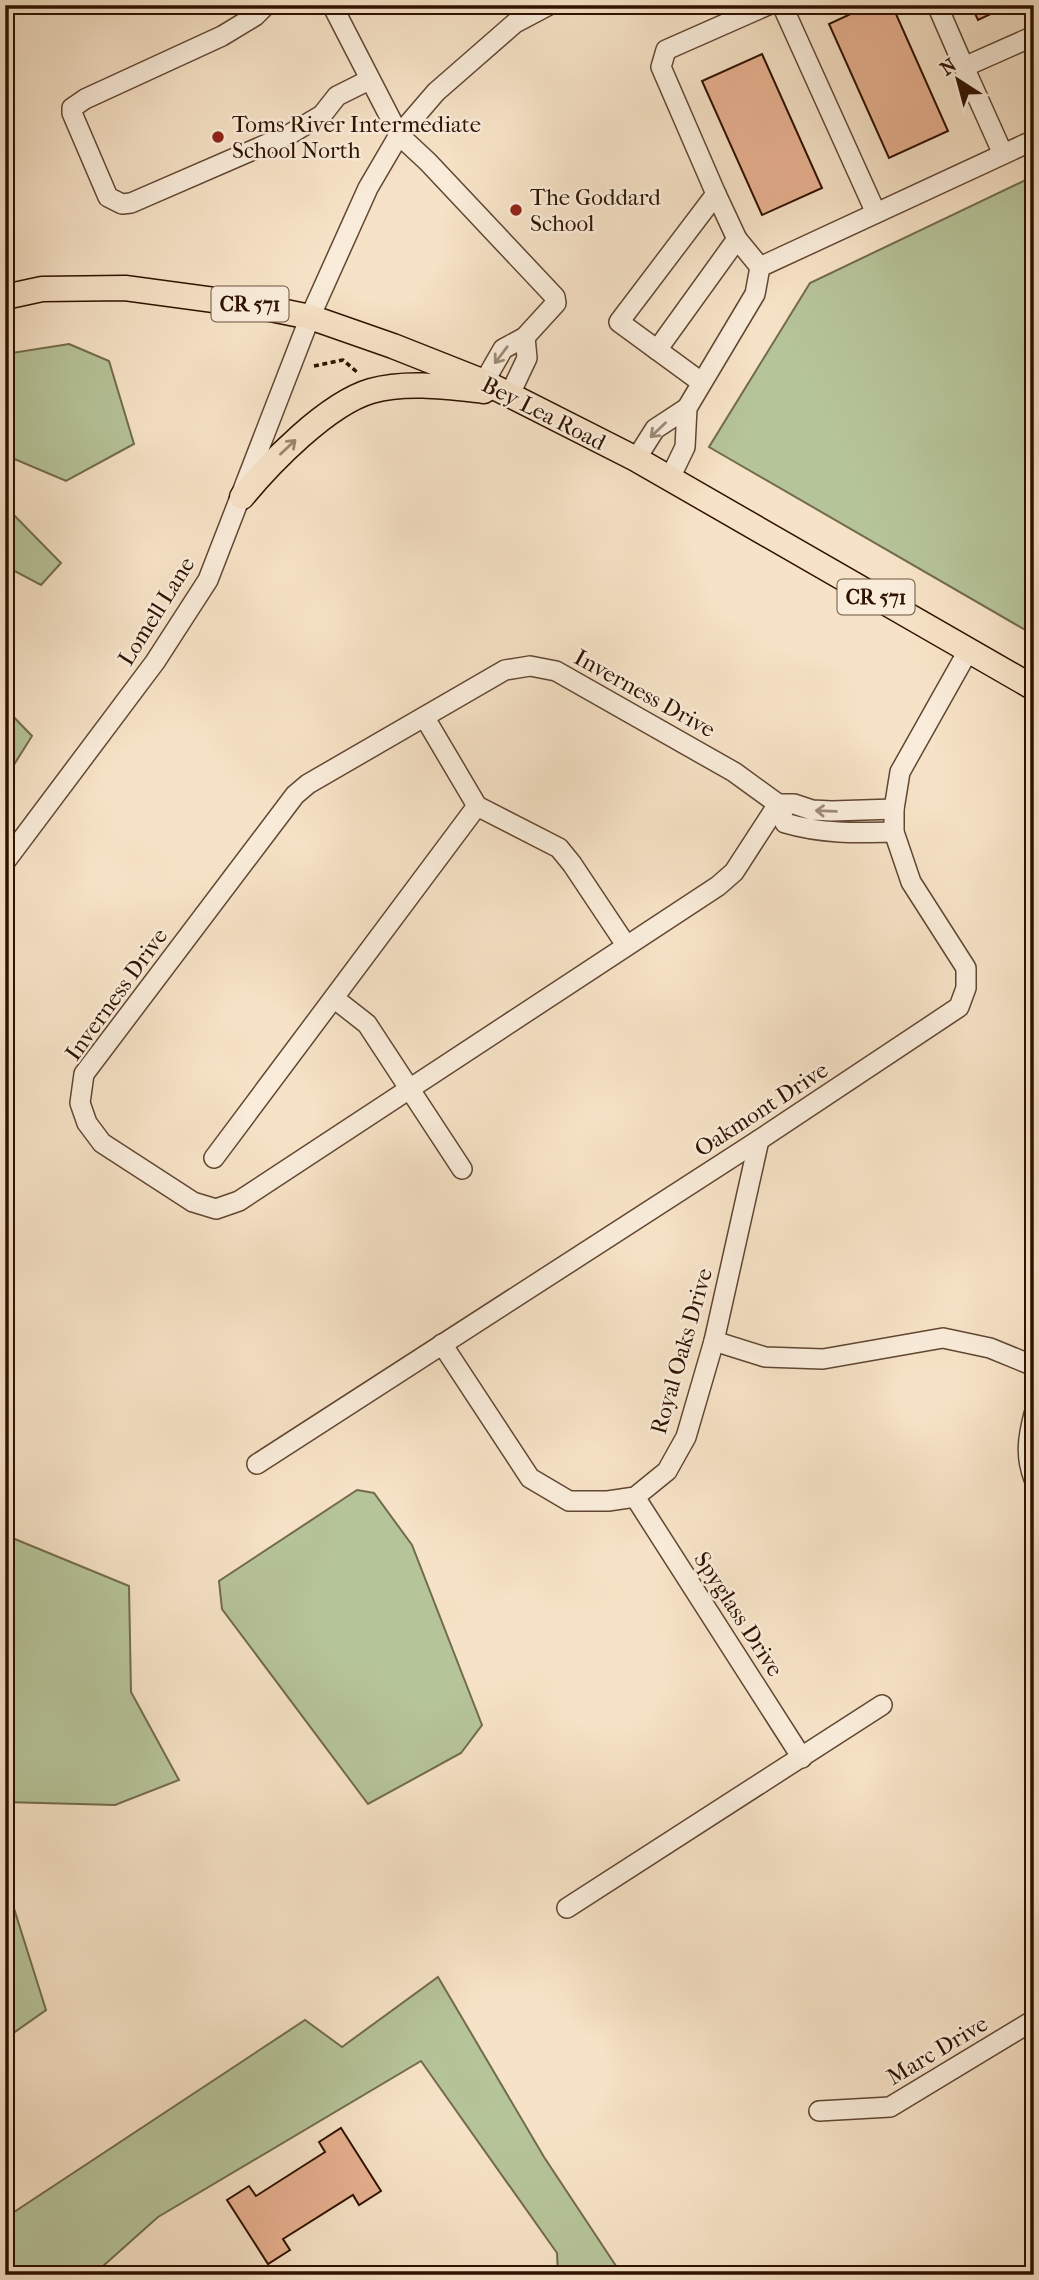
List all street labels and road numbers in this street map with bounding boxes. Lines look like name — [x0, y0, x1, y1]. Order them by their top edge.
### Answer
road number: CR 571 — [212, 286, 288, 322]
street label: Bey Lea Road — [477, 371, 611, 456]
street label: Lomell Lane — [112, 552, 200, 670]
road number: CR 571 — [838, 580, 914, 614]
street label: Inverness Drive — [570, 644, 720, 743]
street label: Inverness Drive — [59, 923, 173, 1066]
street label: Oakmont Drive — [689, 1056, 833, 1163]
street label: Royal Oaks Drive — [645, 1265, 718, 1437]
street label: Spyglass Drive — [688, 1547, 789, 1682]
street label: Marc Drive — [882, 2010, 992, 2091]

